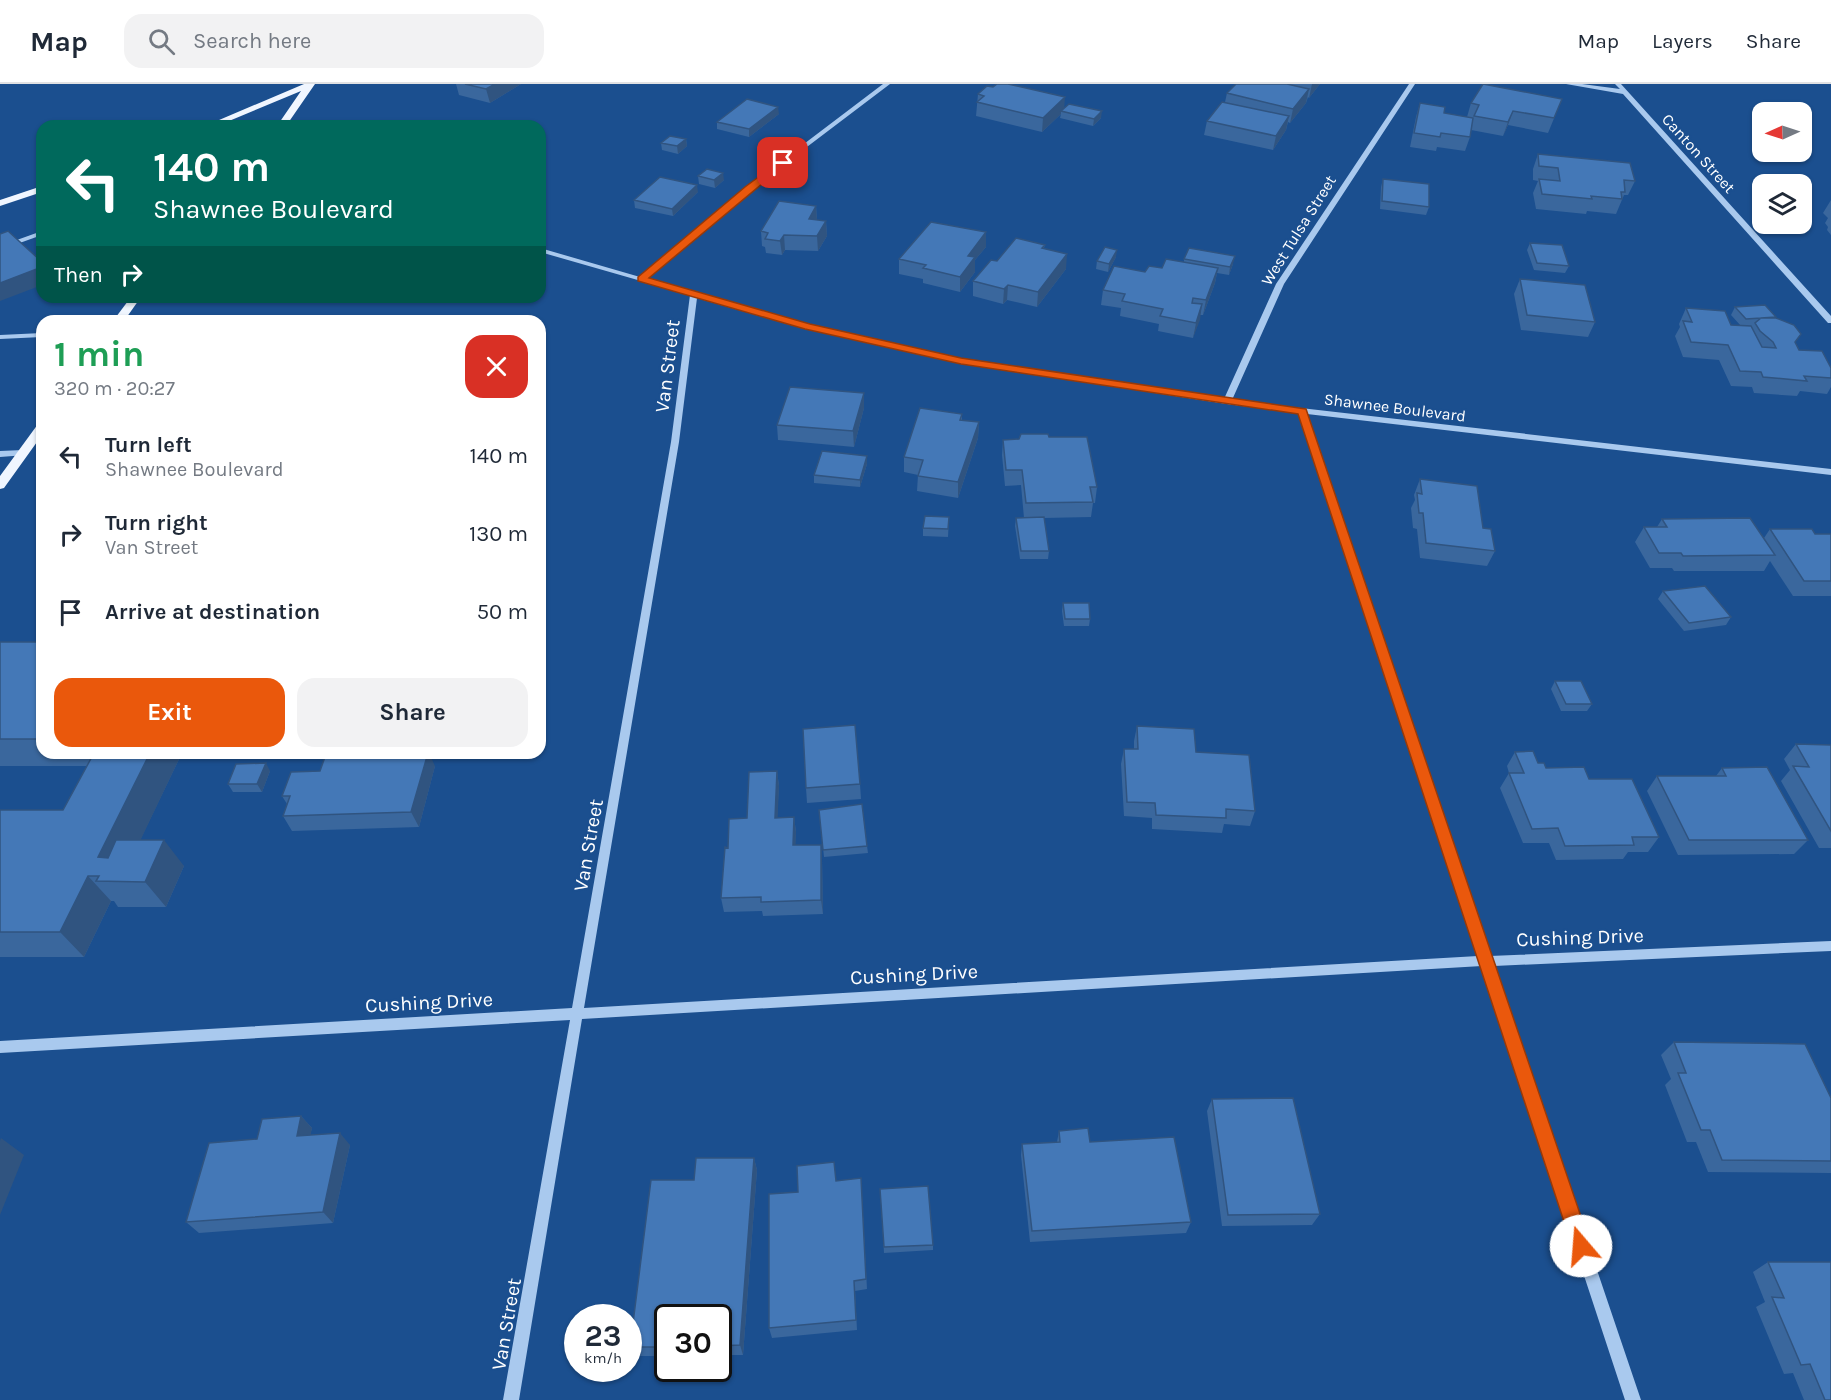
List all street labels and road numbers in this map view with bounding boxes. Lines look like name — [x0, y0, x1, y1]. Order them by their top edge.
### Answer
street label: Canton Street — [1658, 110, 1739, 197]
street label: West Tulsa Street — [1257, 172, 1340, 289]
street label: Van Street — [650, 318, 685, 414]
street label: Shawnee Boulevard — [1323, 389, 1467, 426]
street label: Van Street — [569, 797, 608, 893]
street label: Cushing Drive — [1516, 924, 1644, 951]
street label: Cushing Drive — [850, 960, 978, 989]
street label: Cushing Drive — [365, 988, 493, 1017]
street label: Van Street — [487, 1276, 526, 1372]

